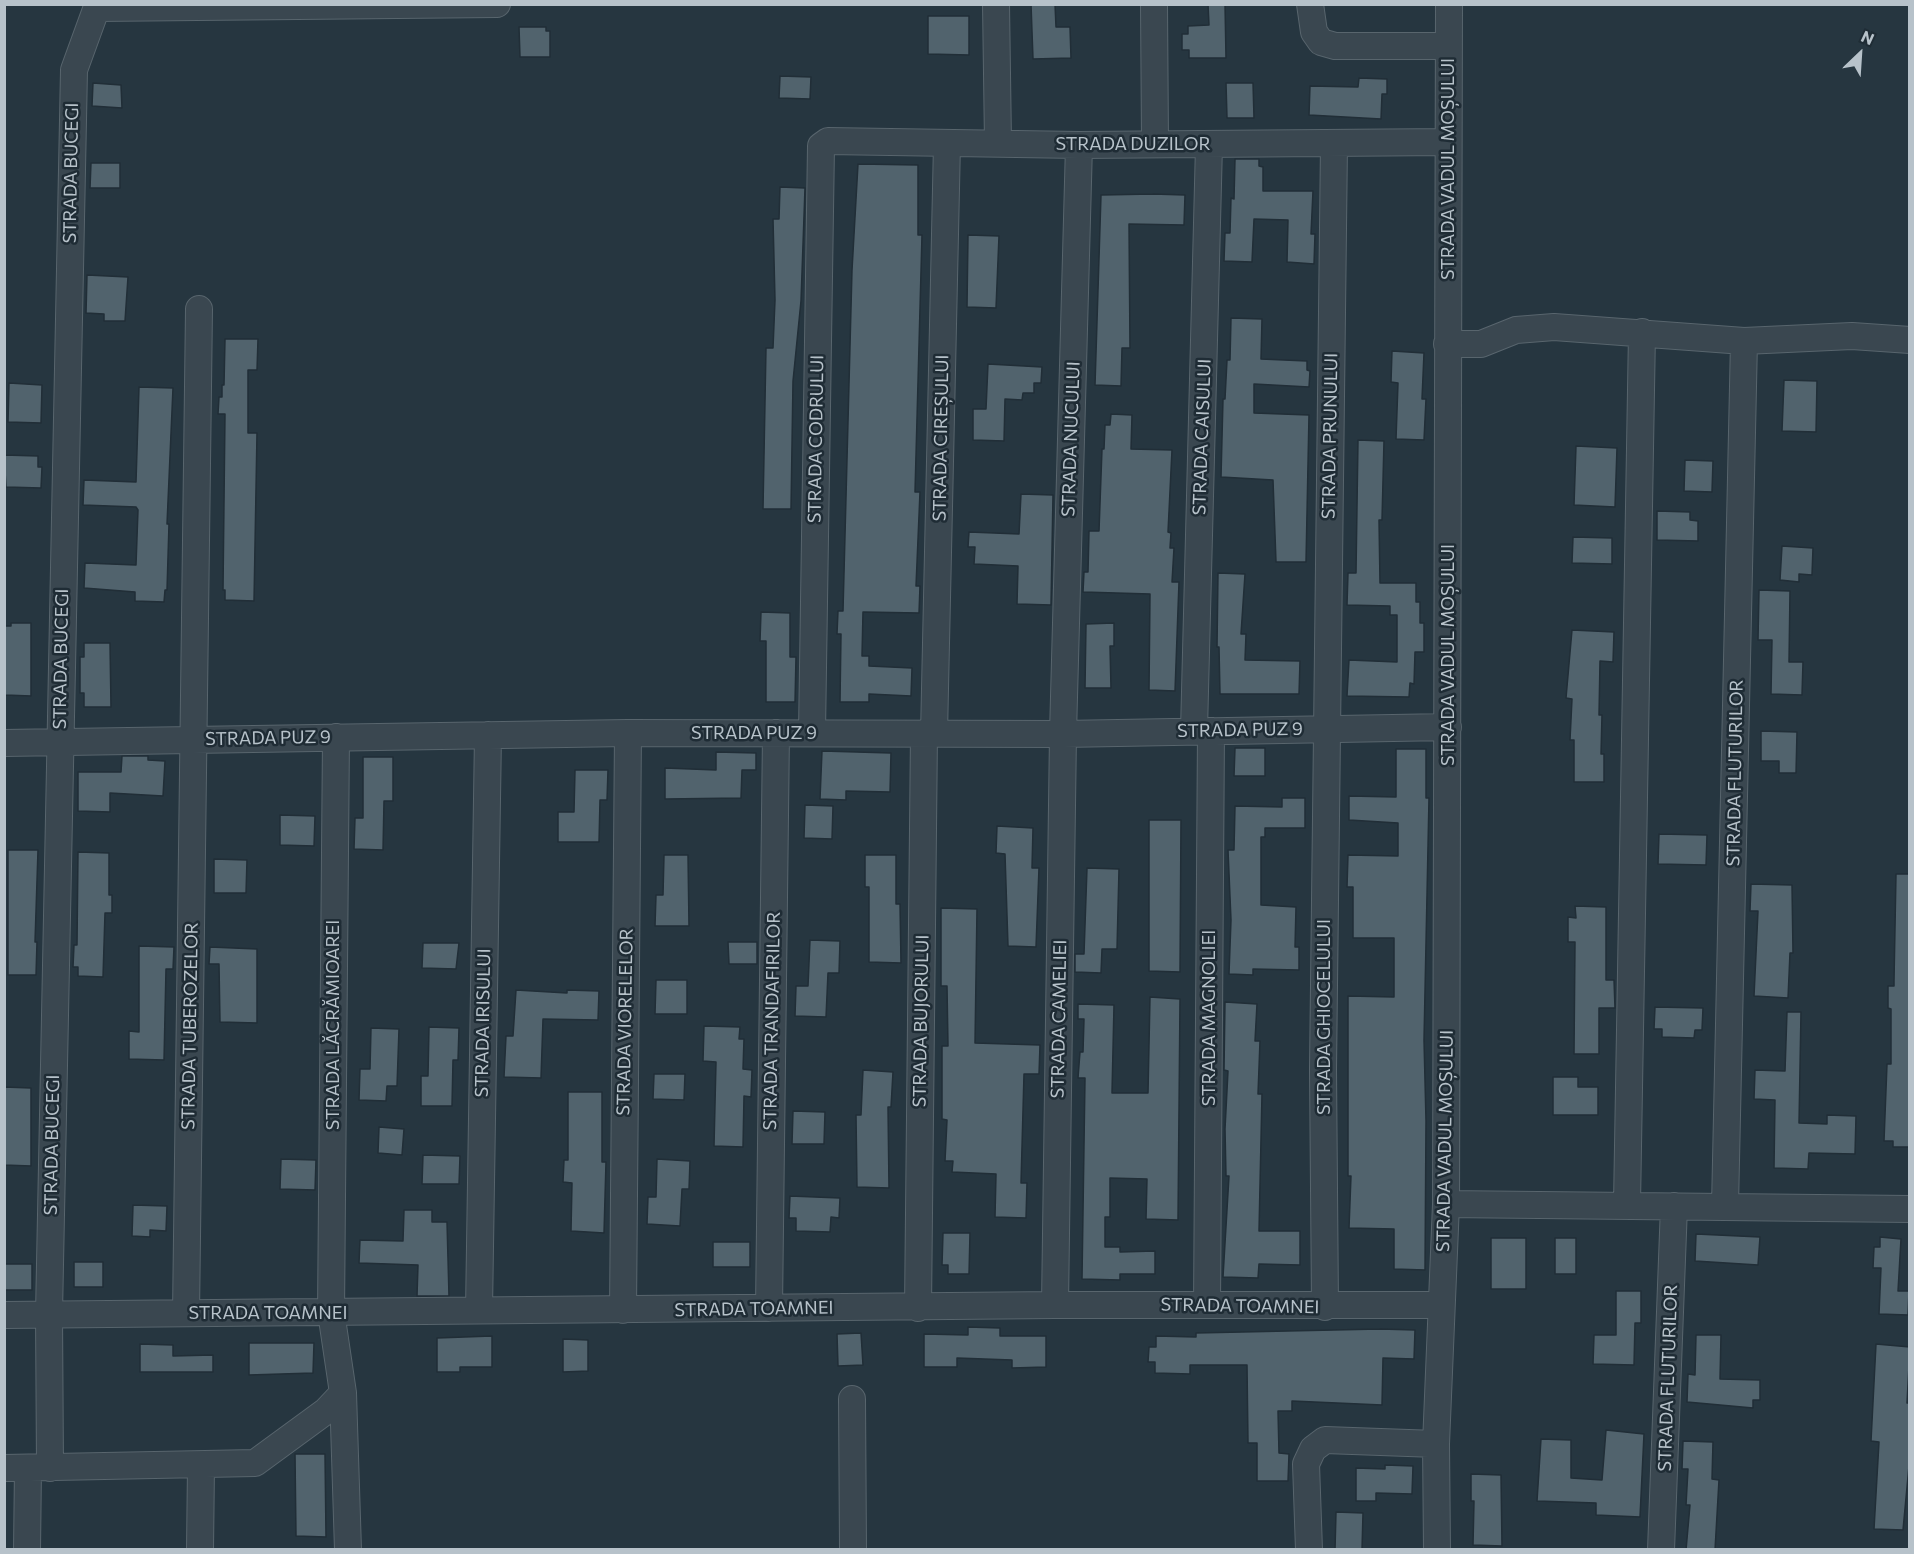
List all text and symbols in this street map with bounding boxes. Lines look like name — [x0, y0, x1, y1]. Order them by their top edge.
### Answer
north arrow — [1830, 24, 1890, 84]
text: N — [1858, 26, 1877, 48]
street label: STRADA VADUL MOȘULUI — [1437, 58, 1459, 280]
street label: STRADA BUCEGI — [59, 102, 83, 244]
street label: STRADA DUZILOR — [1055, 133, 1211, 155]
street label: STRADA PRUNULUI — [1318, 353, 1342, 519]
street label: STRADA CIREȘULUI — [929, 354, 953, 522]
street label: STRADA CODRULUI — [804, 355, 828, 523]
street label: STRADA CAISULUI — [1188, 358, 1216, 516]
street label: STRADA NUCULUI — [1057, 361, 1085, 517]
street label: STRADA VADUL MOȘULUI — [1437, 544, 1459, 766]
street label: STRADA BUCEGI — [49, 588, 73, 730]
street label: STRADA FLUTURILOR — [1723, 679, 1747, 867]
street label: STRADA PUZ 9 — [1177, 718, 1303, 742]
street label: STRADA PUZ 9 — [691, 722, 817, 744]
street label: STRADA PUZ 9 — [205, 726, 331, 750]
street label: STRADA TRANDAFIRILOR — [759, 911, 785, 1131]
street label: STRADA GHIOCELULUI — [1313, 919, 1335, 1115]
street label: STRADA LĂCRĂMIOAREI — [322, 920, 344, 1130]
street label: STRADA TUBEROZELOR — [177, 922, 203, 1130]
street label: STRADA VIORELELOR — [613, 928, 637, 1116]
street label: STRADA MAGNOLIEI — [1198, 930, 1220, 1106]
street label: STRADA BUJORULUI — [909, 934, 933, 1108]
street label: STRADA CAMELIEI — [1047, 939, 1071, 1099]
street label: STRADA IRISULUI — [471, 948, 495, 1098]
street label: STRADA VADUL MOȘULUI — [1432, 1030, 1458, 1252]
street label: STRADA BUCEGI — [40, 1074, 64, 1216]
street label: STRADA FLUTURILOR — [1654, 1284, 1682, 1472]
street label: STRADA TOAMNEI — [1160, 1294, 1320, 1318]
street label: STRADA TOAMNEI — [674, 1297, 834, 1321]
street label: STRADA TOAMNEI — [188, 1302, 348, 1324]

